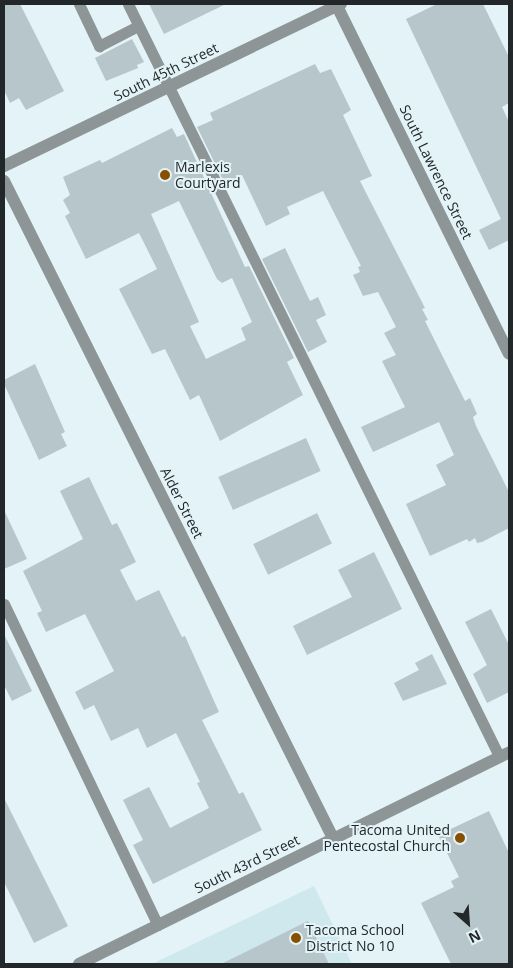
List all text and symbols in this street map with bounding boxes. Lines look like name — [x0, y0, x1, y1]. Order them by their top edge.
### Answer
street label: South 45th Street — [111, 39, 221, 105]
street label: South Lawrence Street — [396, 102, 476, 242]
place label: Marlexis Courtyard — [175, 159, 241, 192]
marker: Marlexis Courtyard — [159, 169, 171, 181]
street label: Alder Street — [157, 465, 207, 541]
place label: Tacoma United Pentecostal Church — [324, 822, 450, 854]
street label: South 43rd Street — [192, 831, 302, 897]
marker: Tacoma United Pentecostal Church — [454, 832, 466, 844]
north arrow — [443, 898, 493, 948]
place label: Tacoma School District No 10 — [306, 922, 404, 954]
text: N — [466, 926, 484, 948]
marker: Tacoma School District No 10 — [290, 932, 302, 944]

